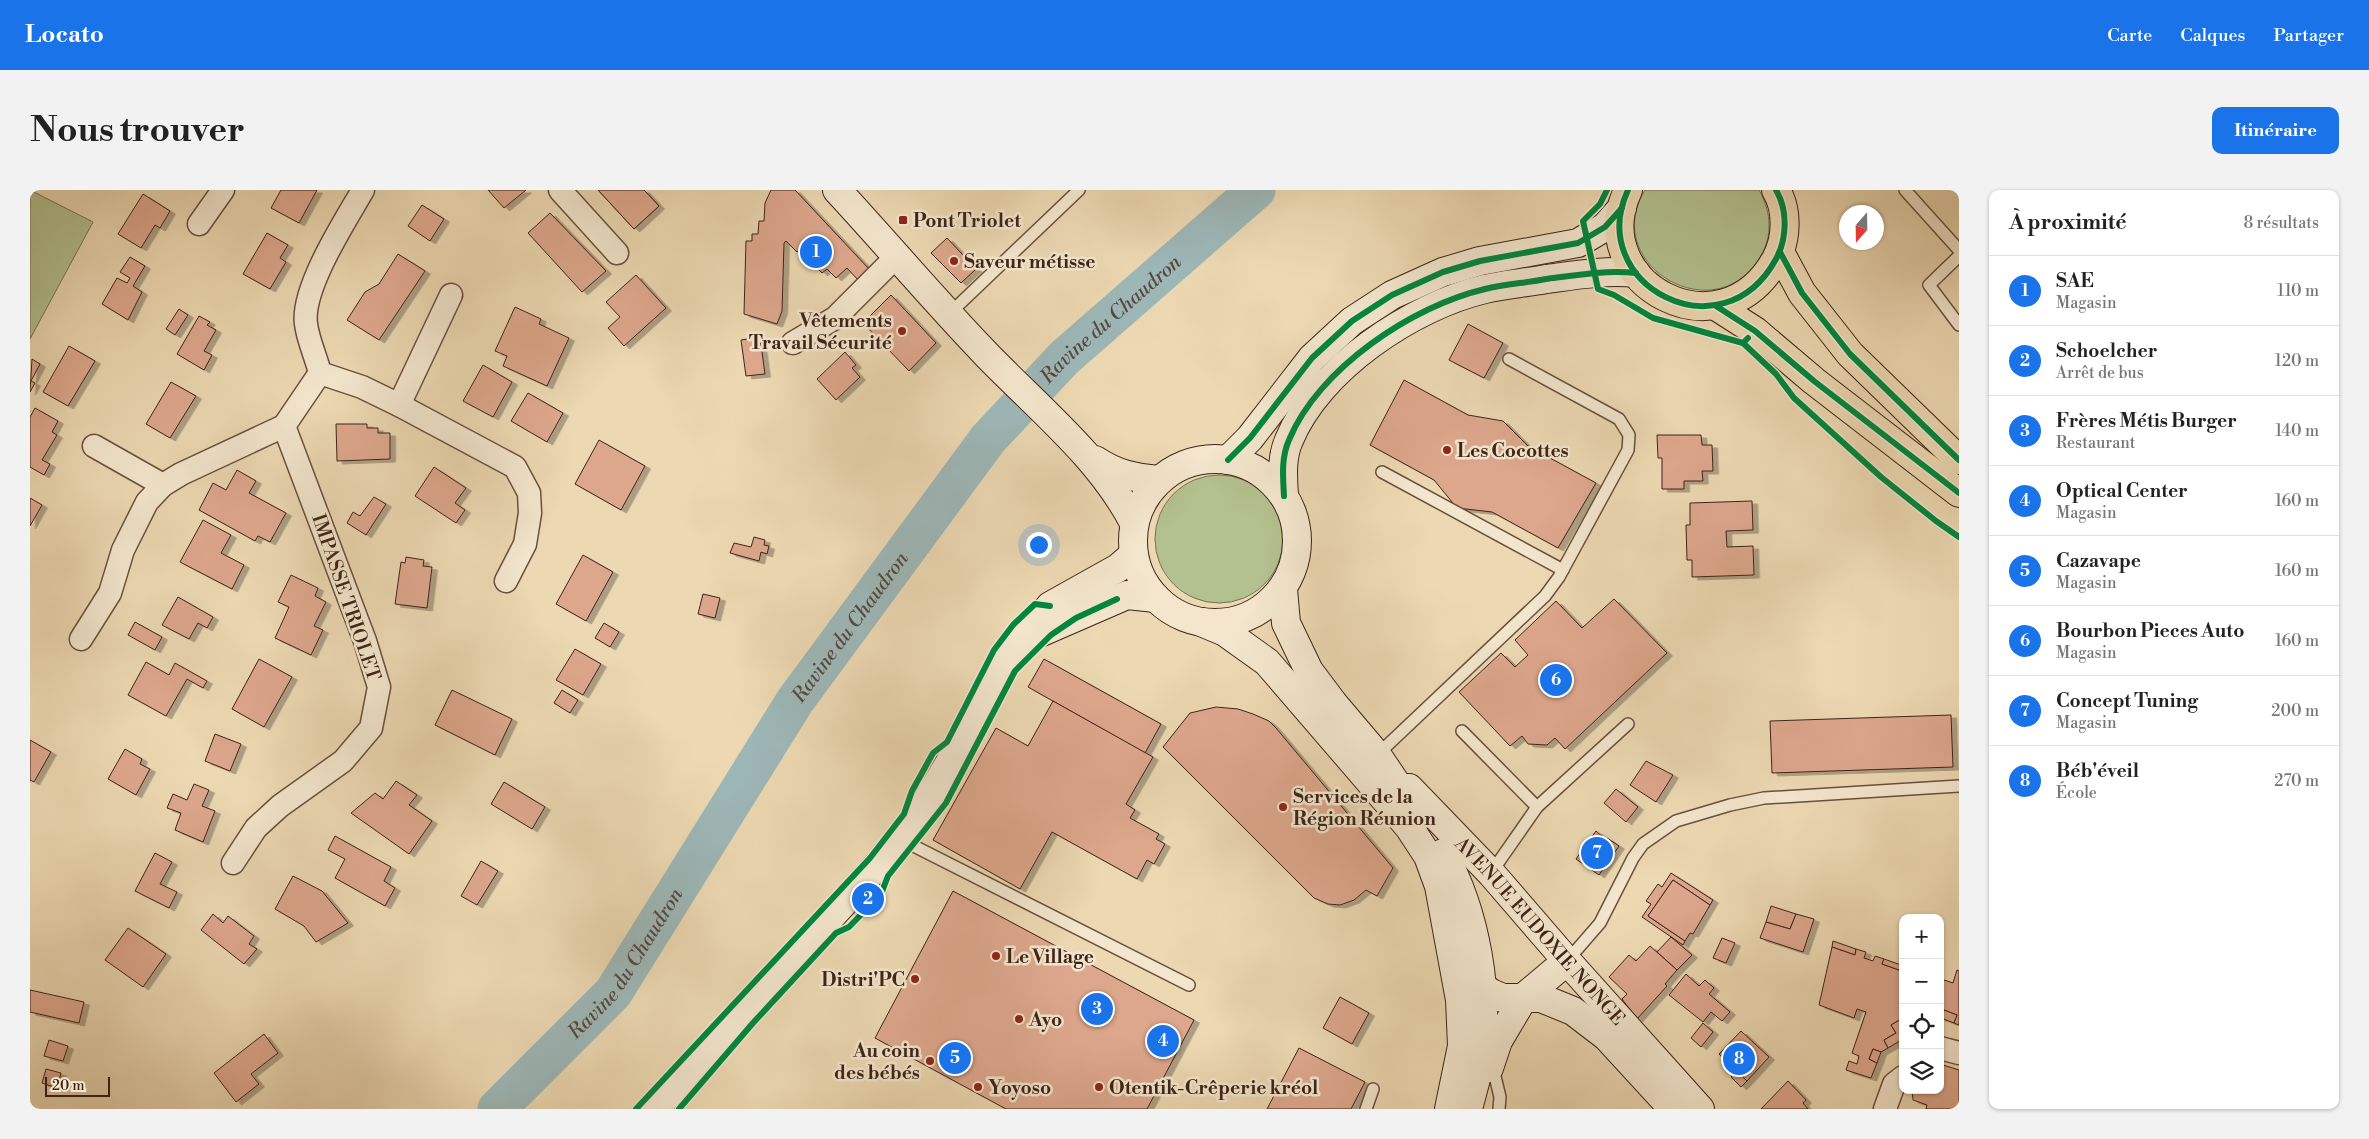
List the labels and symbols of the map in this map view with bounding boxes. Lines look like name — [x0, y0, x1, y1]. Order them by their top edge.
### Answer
north arrow — [1839, 205, 1884, 250]
place label: Pont Triolet — [913, 209, 1021, 233]
marker: Pont Triolet — [897, 214, 909, 226]
pin: 1 — [800, 233, 832, 271]
place label: Saveur métisse — [964, 250, 1095, 274]
water label: Ravine du Chaudron — [1035, 250, 1187, 390]
marker: Saveur métisse — [948, 255, 960, 267]
place label: Vêtements Travail Sécurité — [749, 309, 892, 355]
marker: Vêtements Travail Sécurité — [896, 325, 908, 337]
place label: Les Cocottes — [1457, 439, 1569, 463]
marker: Les Cocottes — [1441, 444, 1453, 456]
street label: IMPASSE TRIOLET — [306, 511, 386, 684]
your location — [1026, 532, 1052, 558]
water label: Ravine du Chaudron — [786, 547, 915, 709]
pin: 6 — [1540, 661, 1572, 699]
place label: Services de la Région Réunion — [1293, 785, 1436, 831]
marker: Services de la Région Réunion — [1277, 801, 1289, 813]
street label: AVENUE EUDOXIE NONGE — [1449, 831, 1630, 1031]
pin: 7 — [1581, 834, 1613, 872]
pin: 2 — [852, 880, 884, 918]
water label: Ravine du Chaudron — [562, 883, 690, 1046]
place label: Le Village — [1006, 945, 1094, 969]
marker: Le Village — [990, 950, 1002, 962]
place label: Distri'PC — [821, 968, 905, 992]
marker: Distri'PC — [909, 973, 921, 985]
pin: 3 — [1081, 990, 1113, 1028]
place label: Ayo — [1028, 1008, 1062, 1032]
marker: Ayo — [1013, 1013, 1025, 1025]
pin: 4 — [1147, 1022, 1179, 1060]
place label: Au coin des bébés — [834, 1039, 920, 1085]
pin: 5 — [939, 1039, 971, 1077]
pin: 8 — [1723, 1040, 1755, 1078]
marker: Au coin des bébés — [924, 1055, 936, 1067]
scale bar — [45, 1074, 110, 1097]
place label: Yoyoso — [988, 1076, 1051, 1100]
place label: Otentik-Crêperie kréol — [1109, 1076, 1318, 1100]
marker: Yoyoso — [972, 1081, 984, 1093]
marker: Otentik-Crêperie kréol — [1093, 1081, 1105, 1093]

